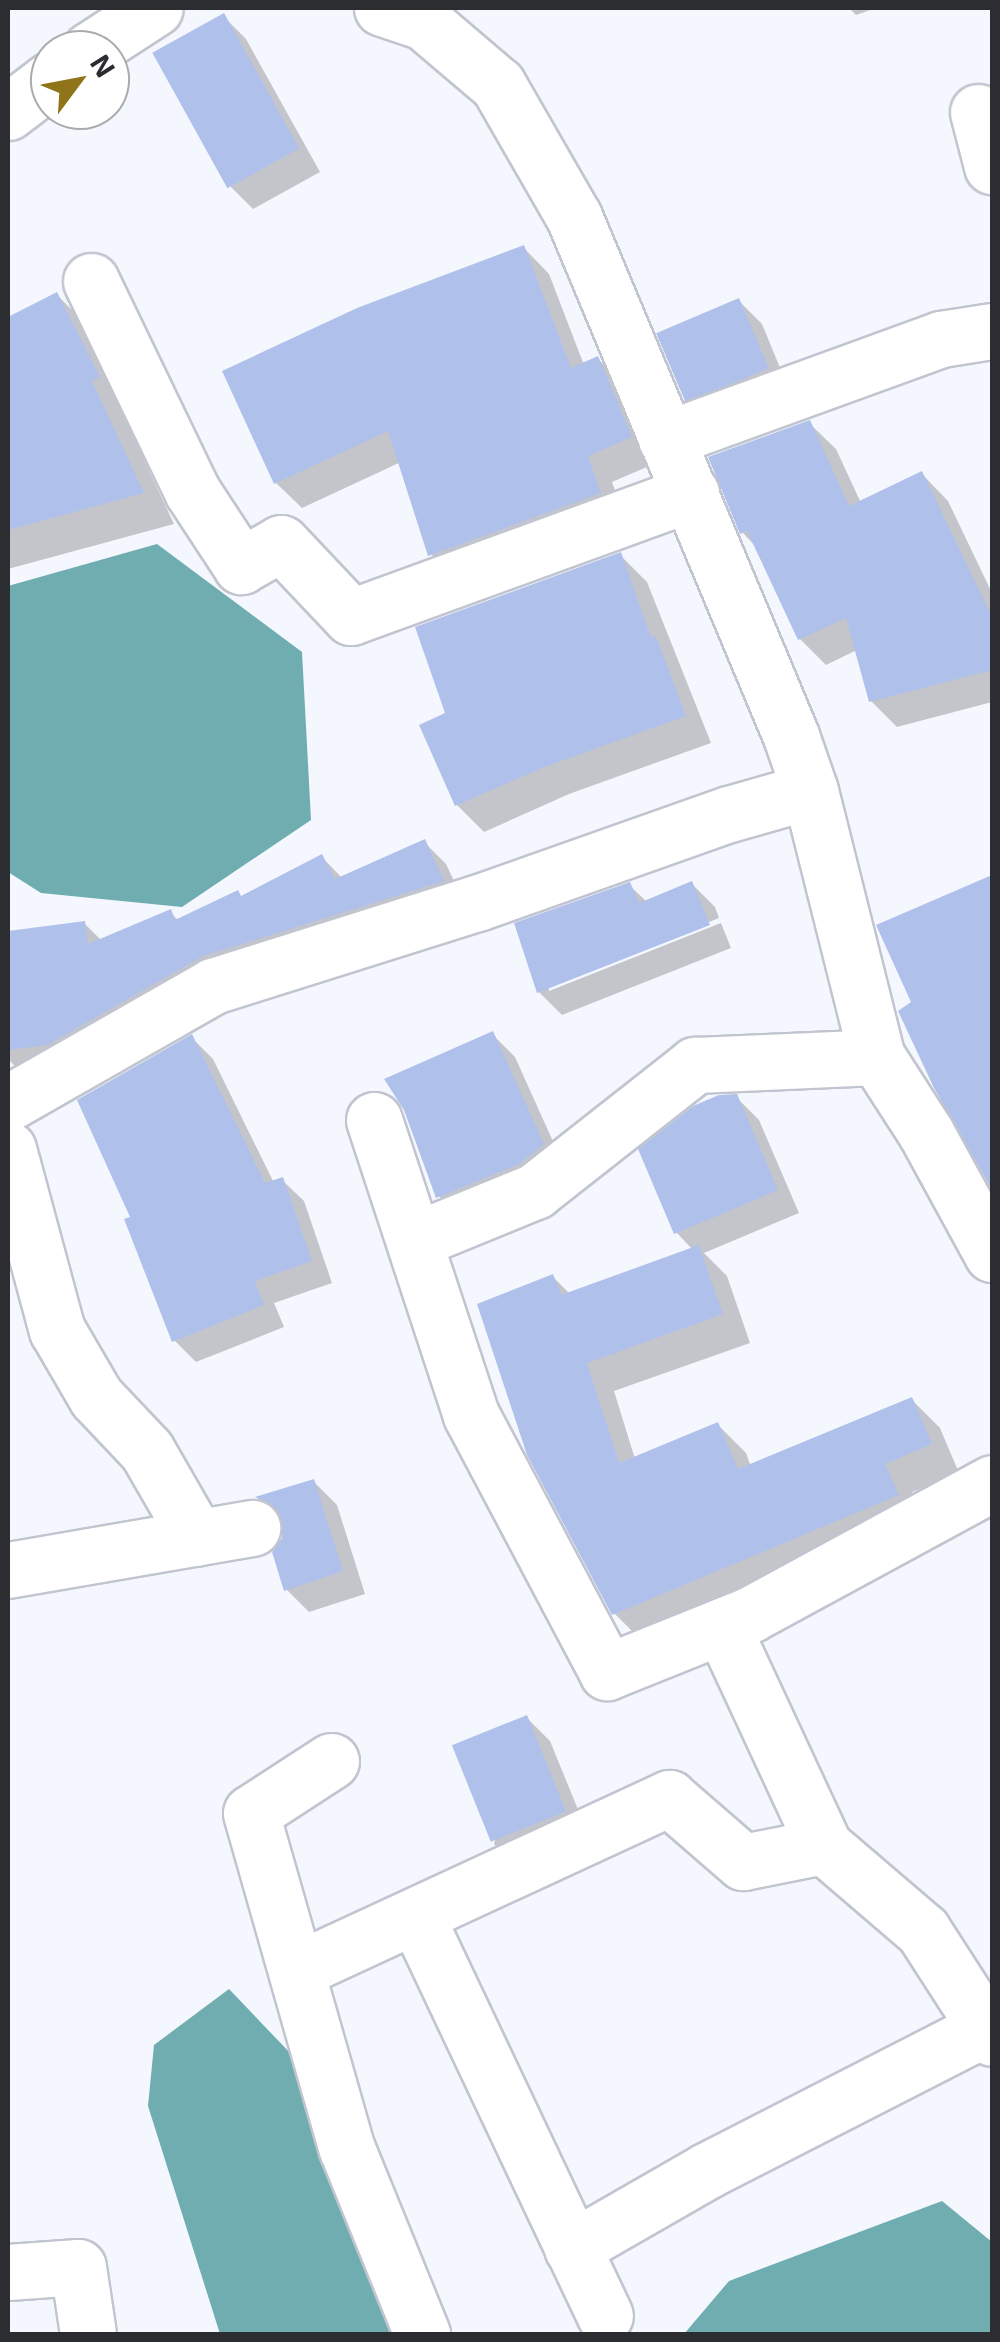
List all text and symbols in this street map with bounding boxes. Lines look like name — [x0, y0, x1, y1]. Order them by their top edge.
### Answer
north arrow — [30, 30, 130, 130]
text: N — [84, 48, 124, 83]

